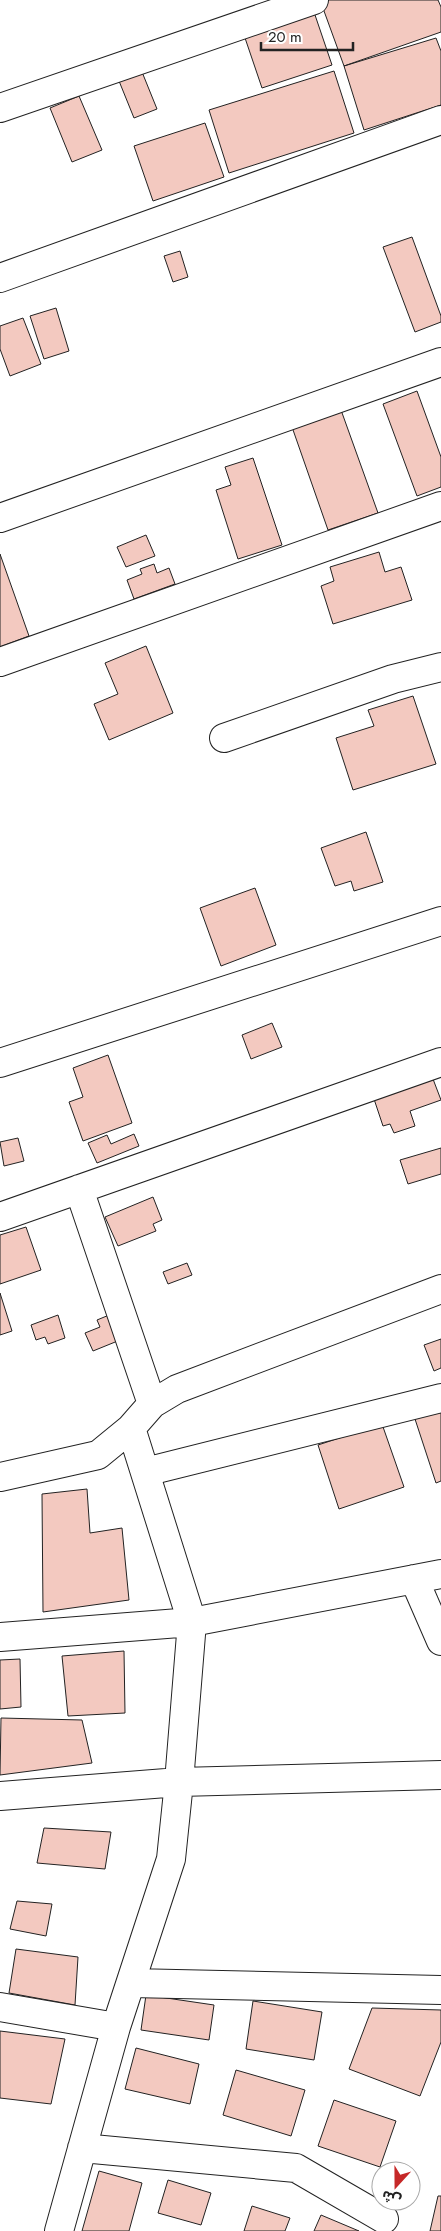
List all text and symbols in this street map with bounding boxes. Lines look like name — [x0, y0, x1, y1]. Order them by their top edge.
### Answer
scale bar — [261, 20, 354, 52]
text: 20 m — [268, 26, 302, 48]
north arrow — [371, 2161, 421, 2211]
text: ش — [379, 2185, 404, 2211]

